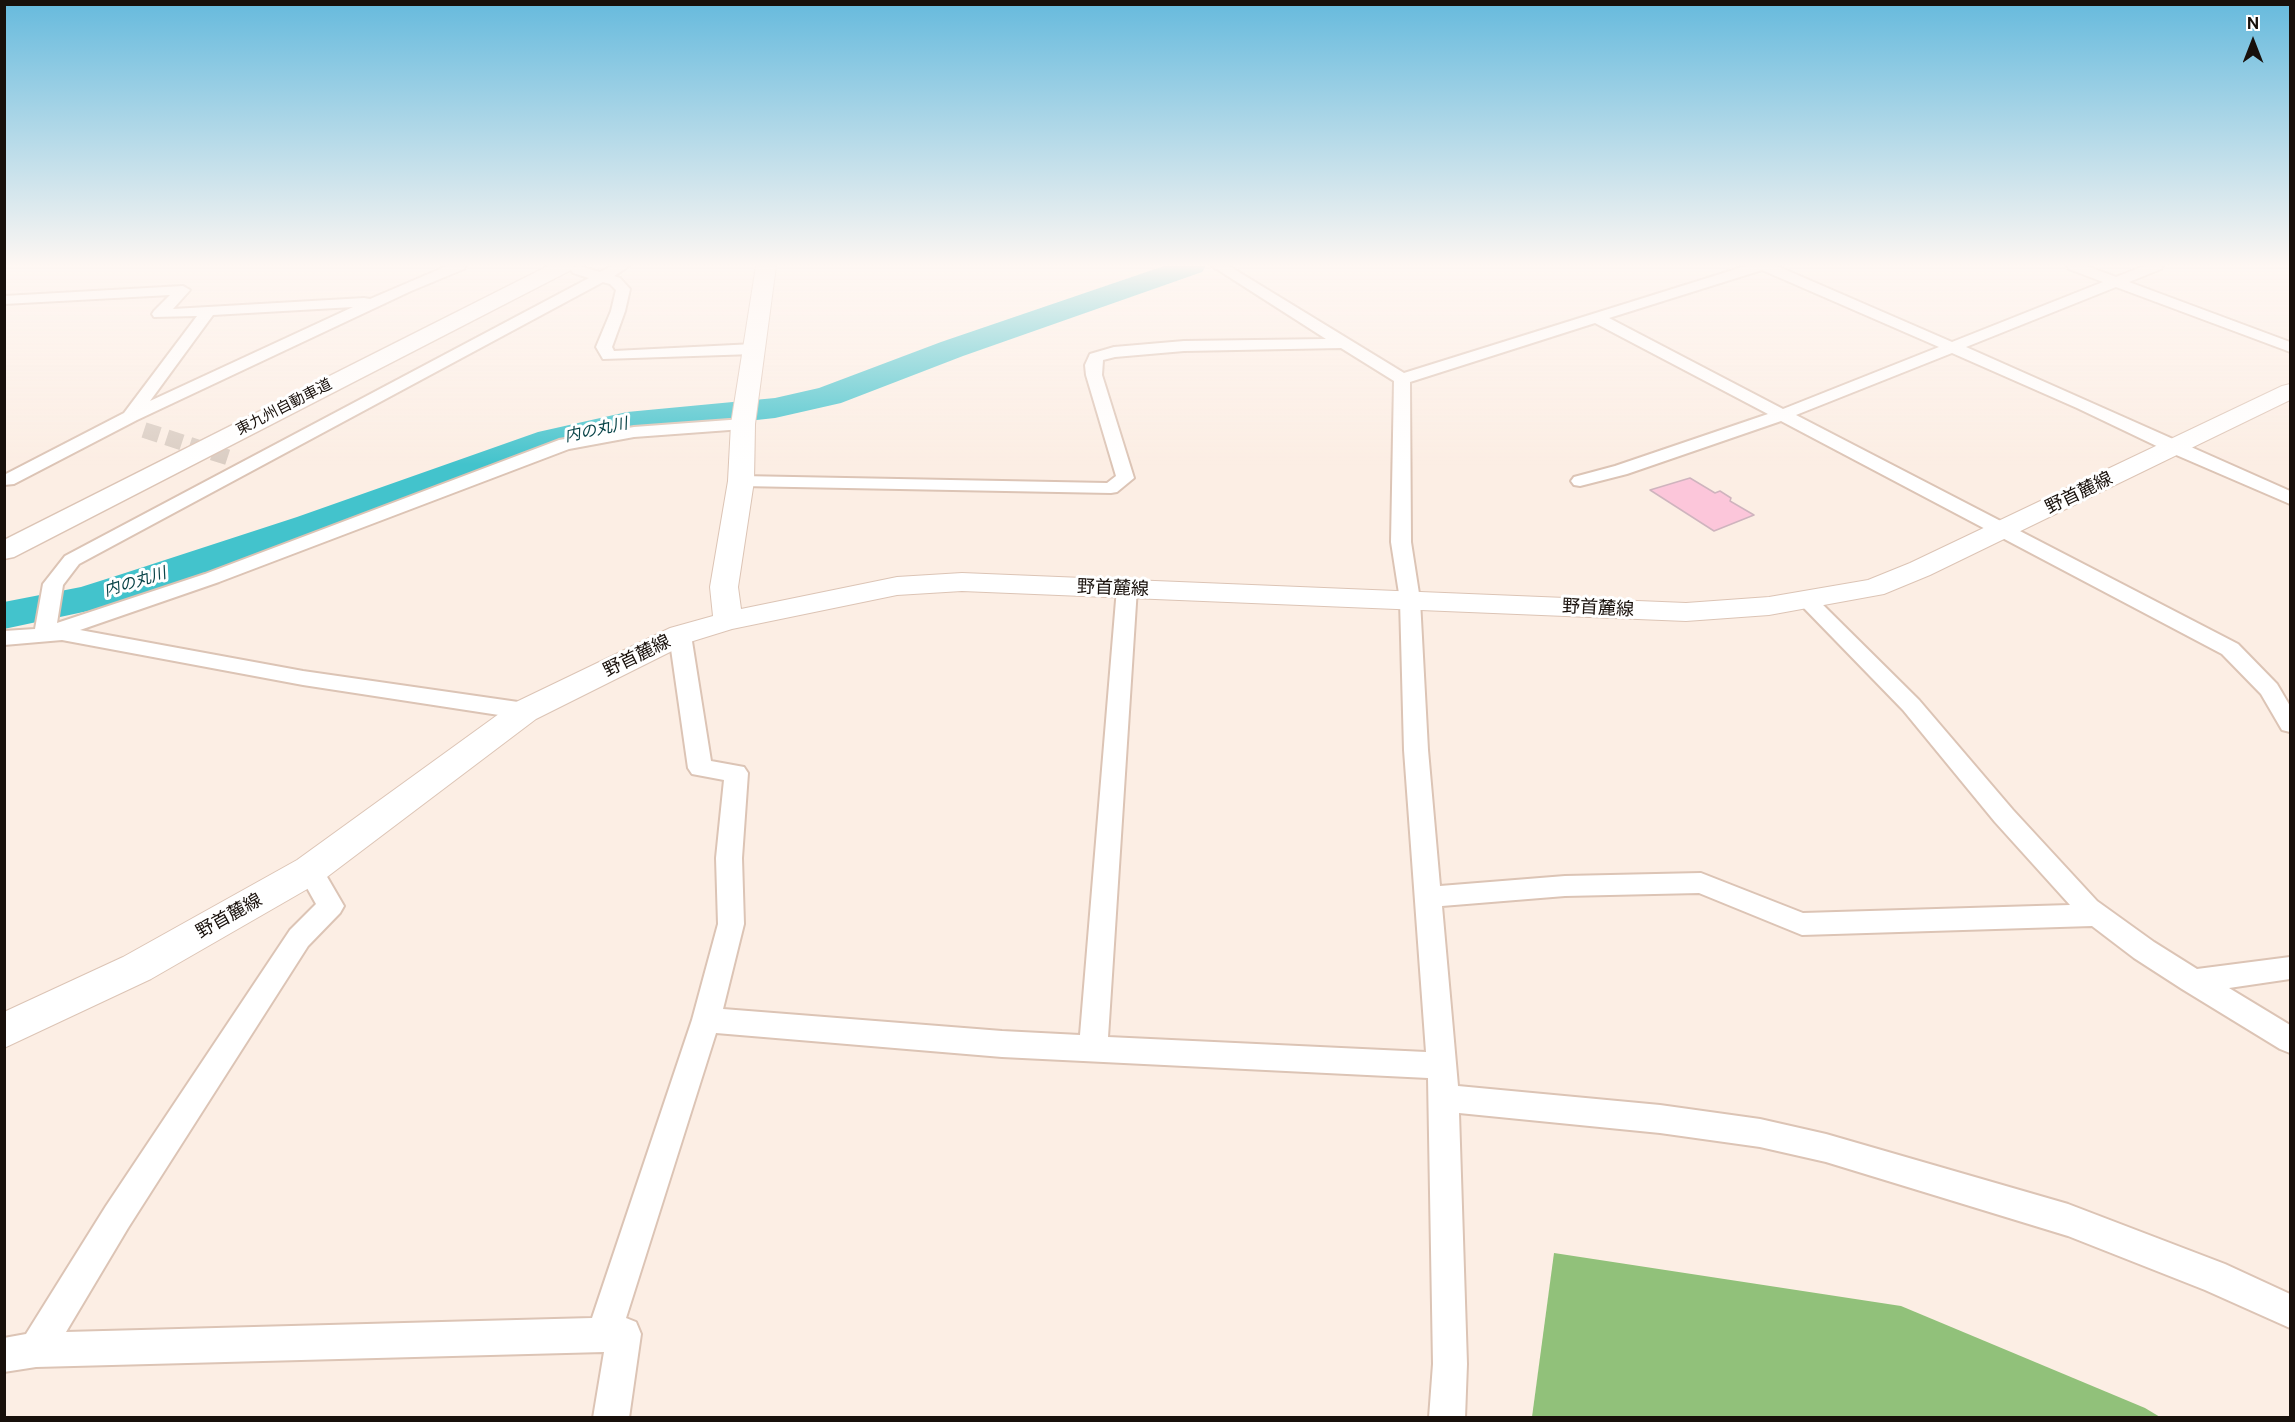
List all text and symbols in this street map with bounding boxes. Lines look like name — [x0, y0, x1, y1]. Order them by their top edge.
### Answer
north arrow — [2223, 12, 2283, 72]
text: N — [2247, 14, 2259, 33]
street label: 東九州自動車道 — [233, 375, 335, 439]
water label: 内の丸川 — [563, 414, 629, 446]
street label: 野首麓線 — [2042, 468, 2116, 518]
water label: 内の丸川 — [102, 563, 168, 601]
street label: 野首麓線 — [1077, 576, 1149, 600]
street label: 野首麓線 — [1561, 595, 1635, 621]
street label: 野首麓線 — [600, 631, 674, 681]
street label: 野首麓線 — [192, 889, 266, 943]

